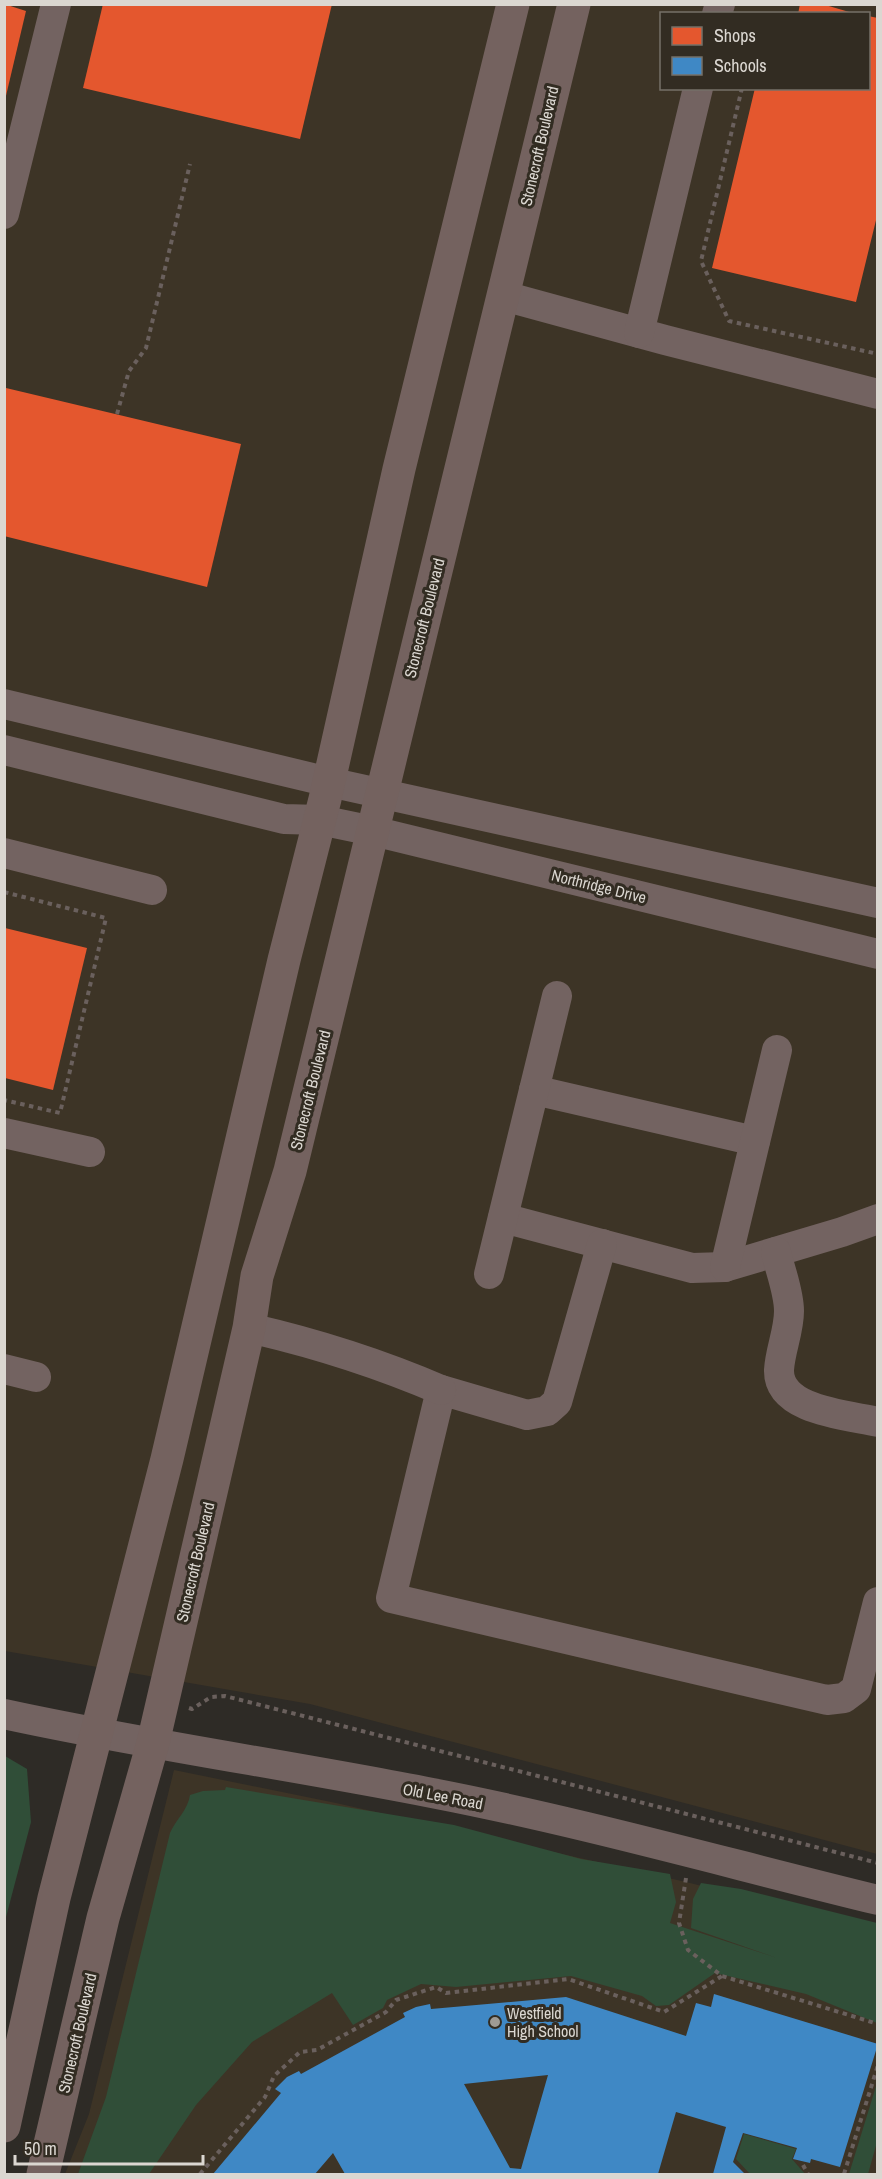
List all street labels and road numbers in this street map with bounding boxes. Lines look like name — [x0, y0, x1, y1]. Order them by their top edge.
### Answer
street label: Stonecroft Boulevard — [515, 84, 563, 208]
street label: Stonecroft Boulevard — [399, 556, 449, 680]
street label: Northridge Drive — [549, 864, 649, 908]
street label: Stonecroft Boulevard — [285, 1028, 335, 1152]
street label: Stonecroft Boulevard — [171, 1500, 219, 1624]
street label: Old Lee Road — [401, 1777, 485, 1815]
street label: Stonecroft Boulevard — [53, 1971, 101, 2095]

